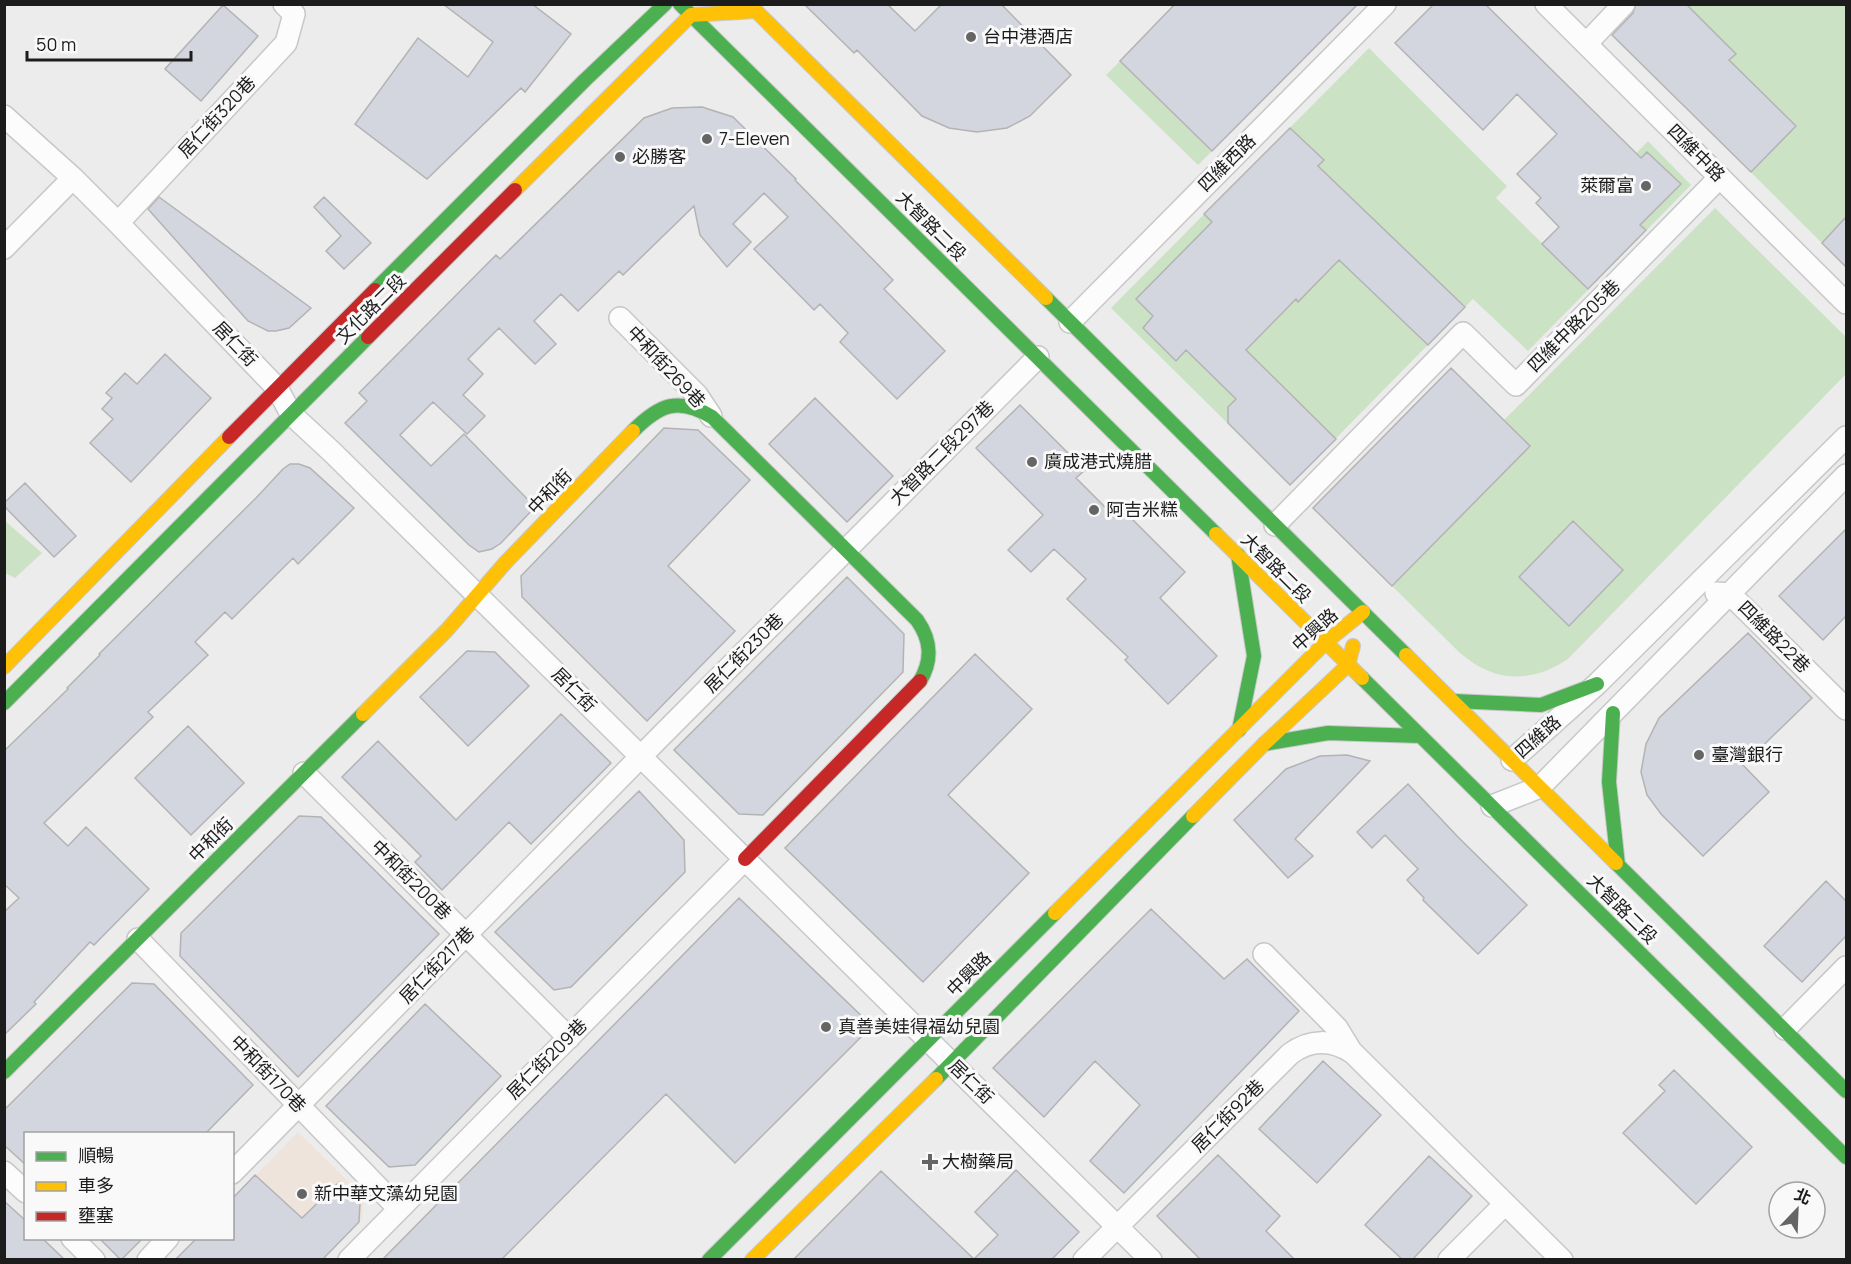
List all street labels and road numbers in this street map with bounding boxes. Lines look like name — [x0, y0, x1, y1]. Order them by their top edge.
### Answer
street label: 居仁街320巷 — [172, 70, 260, 162]
street label: 四維中路 — [1663, 118, 1731, 186]
street label: 四維西路 — [1192, 128, 1260, 196]
street label: 大智路二段 — [891, 185, 972, 266]
street label: 文化路二段 — [330, 268, 411, 349]
street label: 四維中路205巷 — [1522, 274, 1625, 377]
street label: 居仁街 — [208, 316, 263, 371]
street label: 中和街269巷 — [622, 320, 711, 413]
street label: 大智路二段297巷 — [884, 395, 999, 510]
street label: 中和街 — [522, 464, 577, 519]
street label: 大智路二段 — [1236, 527, 1317, 608]
street label: 四維路22巷 — [1734, 595, 1816, 677]
street label: 中興路 — [1286, 602, 1342, 656]
street label: 居仁街230巷 — [698, 607, 788, 697]
street label: 居仁街 — [547, 662, 602, 717]
street label: 四維路 — [1509, 709, 1565, 763]
street label: 中和街 — [183, 812, 238, 867]
street label: 中和街200巷 — [366, 834, 457, 925]
street label: 大智路二段 — [1582, 868, 1663, 949]
street label: 居仁街217巷 — [393, 921, 479, 1008]
street label: 中興路 — [941, 946, 996, 1001]
street label: 居仁街209巷 — [501, 1013, 592, 1104]
street label: 中和街170巷 — [226, 1029, 312, 1117]
street label: 居仁街 — [944, 1054, 999, 1109]
street label: 居仁街92巷 — [1186, 1074, 1269, 1157]

